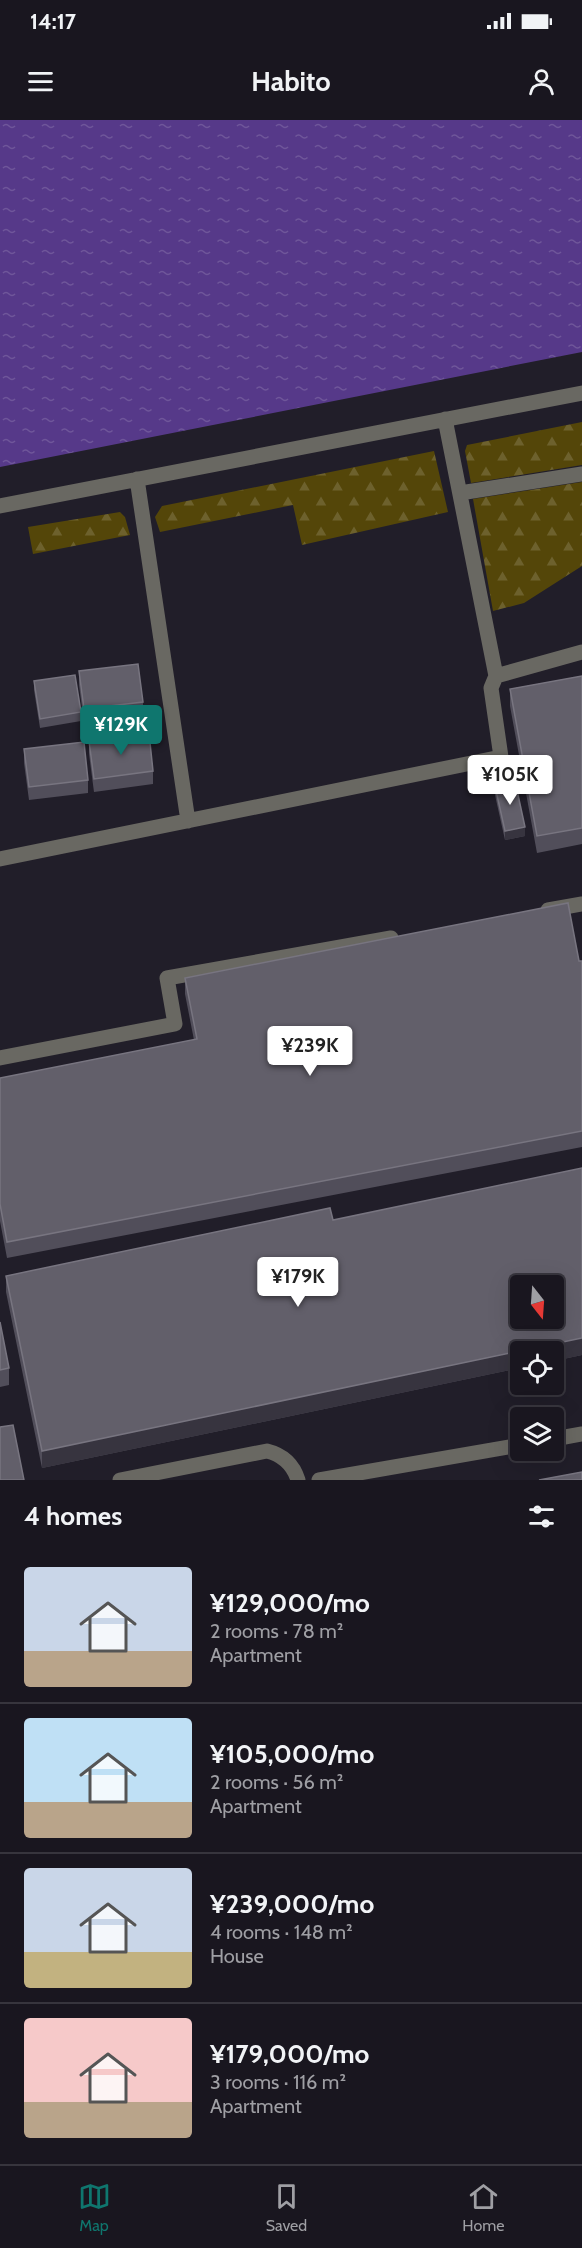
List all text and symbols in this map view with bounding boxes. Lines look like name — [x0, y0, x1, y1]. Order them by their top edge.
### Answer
text: 14:17 — [30, 8, 76, 35]
icon: menu — [24, 65, 57, 98]
text: Habito — [251, 65, 331, 98]
icon: person — [525, 65, 558, 98]
pin: ¥129K — [79, 705, 163, 756]
text: ¥129K — [94, 712, 148, 736]
pin: ¥105K — [468, 755, 552, 806]
text: ¥105K — [482, 762, 538, 786]
pin: ¥239K — [268, 1026, 352, 1077]
text: ¥239K — [281, 1033, 339, 1057]
pin: ¥179K — [256, 1257, 340, 1308]
text: ¥179K — [271, 1264, 325, 1288]
north arrow — [510, 1275, 564, 1329]
map controls — [510, 1275, 564, 1461]
button: locate — [510, 1341, 564, 1395]
button: layers — [510, 1407, 564, 1461]
text: 4 homes — [24, 1500, 122, 1532]
icon: filters — [525, 1500, 558, 1533]
text: ¥129,000/mo — [210, 1587, 370, 1619]
icon: home — [72, 1591, 144, 1663]
text: 2 rooms · 78 m² — [210, 1619, 343, 1643]
text: Apartment — [210, 1643, 302, 1667]
text: ¥105,000/mo — [210, 1738, 374, 1770]
icon: home — [72, 1742, 144, 1814]
text: 2 rooms · 56 m² — [210, 1770, 343, 1794]
text: Apartment — [210, 1794, 302, 1818]
text: ¥239,000/mo — [210, 1888, 374, 1920]
icon: home — [72, 1892, 144, 1964]
text: 4 rooms · 148 m² — [210, 1920, 353, 1944]
text: House — [210, 1944, 264, 1968]
text: ¥179,000/mo — [210, 2038, 369, 2070]
icon: home — [72, 2042, 144, 2114]
text: 3 rooms · 116 m² — [210, 2070, 346, 2094]
text: Apartment — [210, 2094, 302, 2118]
tab: Map — [78, 2180, 111, 2235]
tab: Saved — [266, 2180, 307, 2235]
tab: Home — [462, 2180, 504, 2235]

